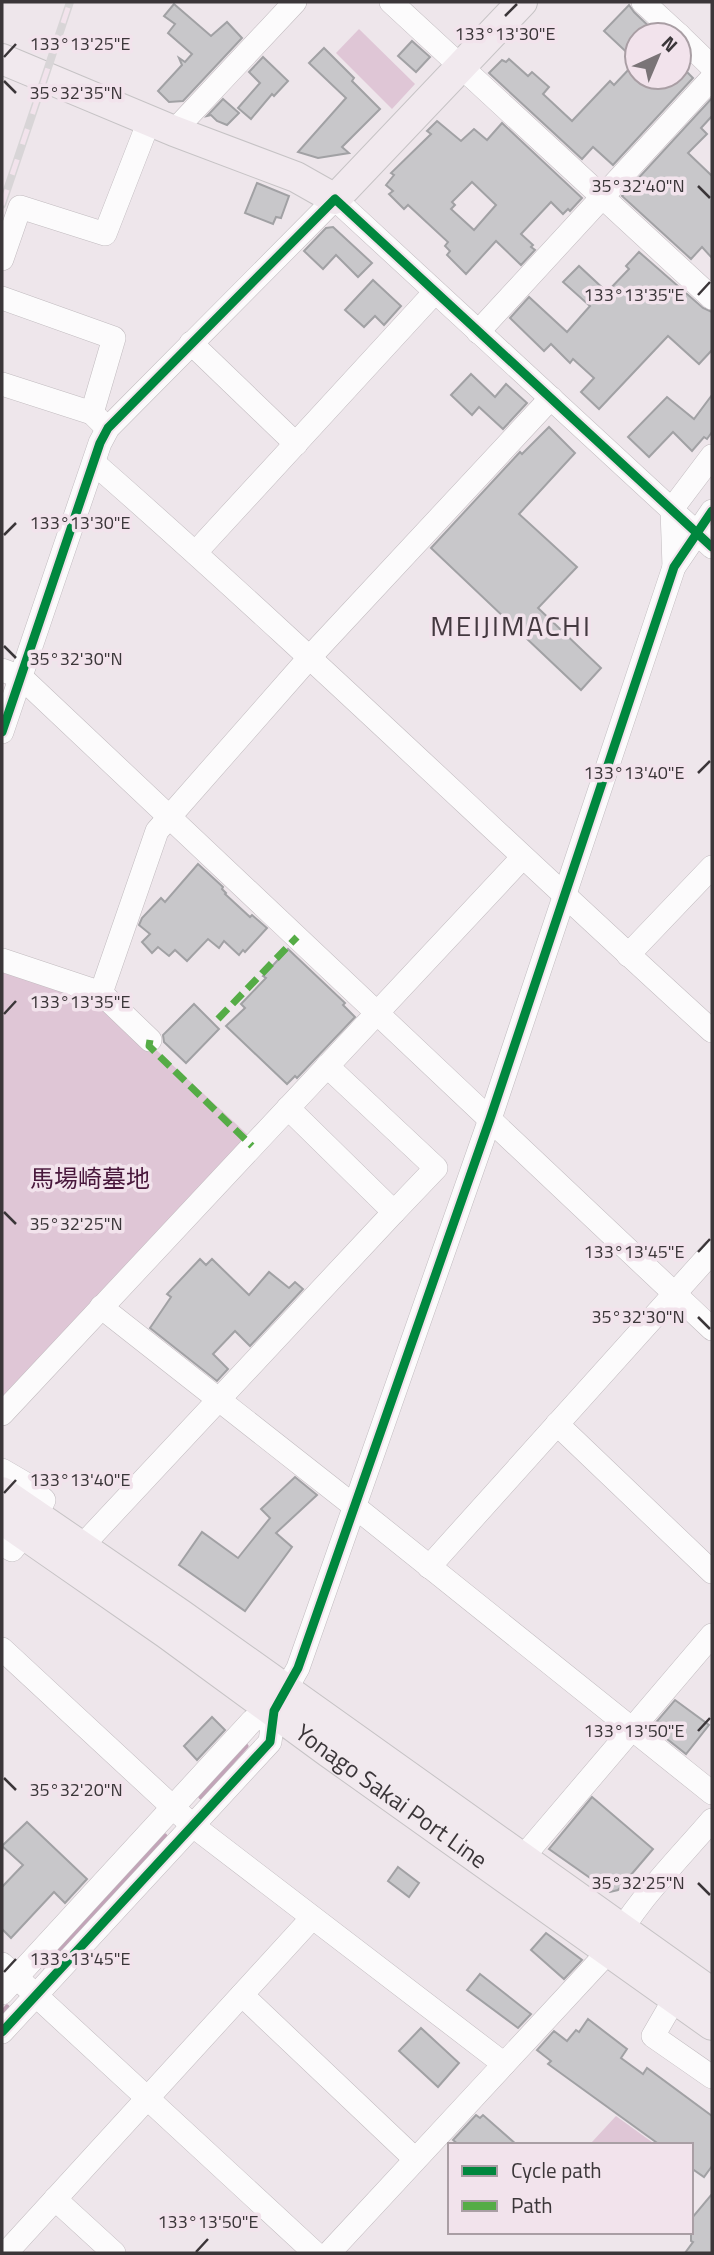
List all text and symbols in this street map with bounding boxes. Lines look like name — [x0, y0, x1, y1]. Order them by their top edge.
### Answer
text: 133°13'30"E — [454, 20, 556, 47]
north arrow — [623, 21, 693, 91]
text: N — [655, 28, 685, 58]
text: 133°13'25"E — [29, 30, 131, 57]
text: 35°32'35"N — [29, 79, 123, 106]
text: 35°32'40"N — [591, 172, 685, 199]
text: 133°13'35"E — [583, 281, 685, 308]
text: 133°13'30"E — [29, 509, 131, 536]
district label: MEIJIMACHI — [430, 604, 592, 647]
text: 35°32'30"N — [29, 645, 123, 672]
text: 133°13'40"E — [583, 759, 685, 786]
text: 133°13'35"E — [29, 988, 131, 1015]
park label: 馬場崎墓地 — [30, 1160, 150, 1196]
text: 35°32'25"N — [29, 1210, 123, 1237]
text: 133°13'45"E — [583, 1238, 685, 1265]
text: 35°32'30"N — [591, 1303, 685, 1330]
text: 133°13'40"E — [29, 1466, 131, 1493]
street label: Yonago Sakai Port Line — [288, 1715, 495, 1877]
text: 133°13'50"E — [583, 1717, 685, 1744]
text: 35°32'20"N — [29, 1776, 123, 1803]
text: 35°32'25"N — [591, 1869, 685, 1896]
text: 133°13'45"E — [29, 1945, 131, 1972]
legend — [448, 2143, 693, 2234]
text: Cycle path — [511, 2154, 602, 2186]
text: Path — [511, 2189, 553, 2221]
text: 133°13'50"E — [157, 2208, 259, 2235]

